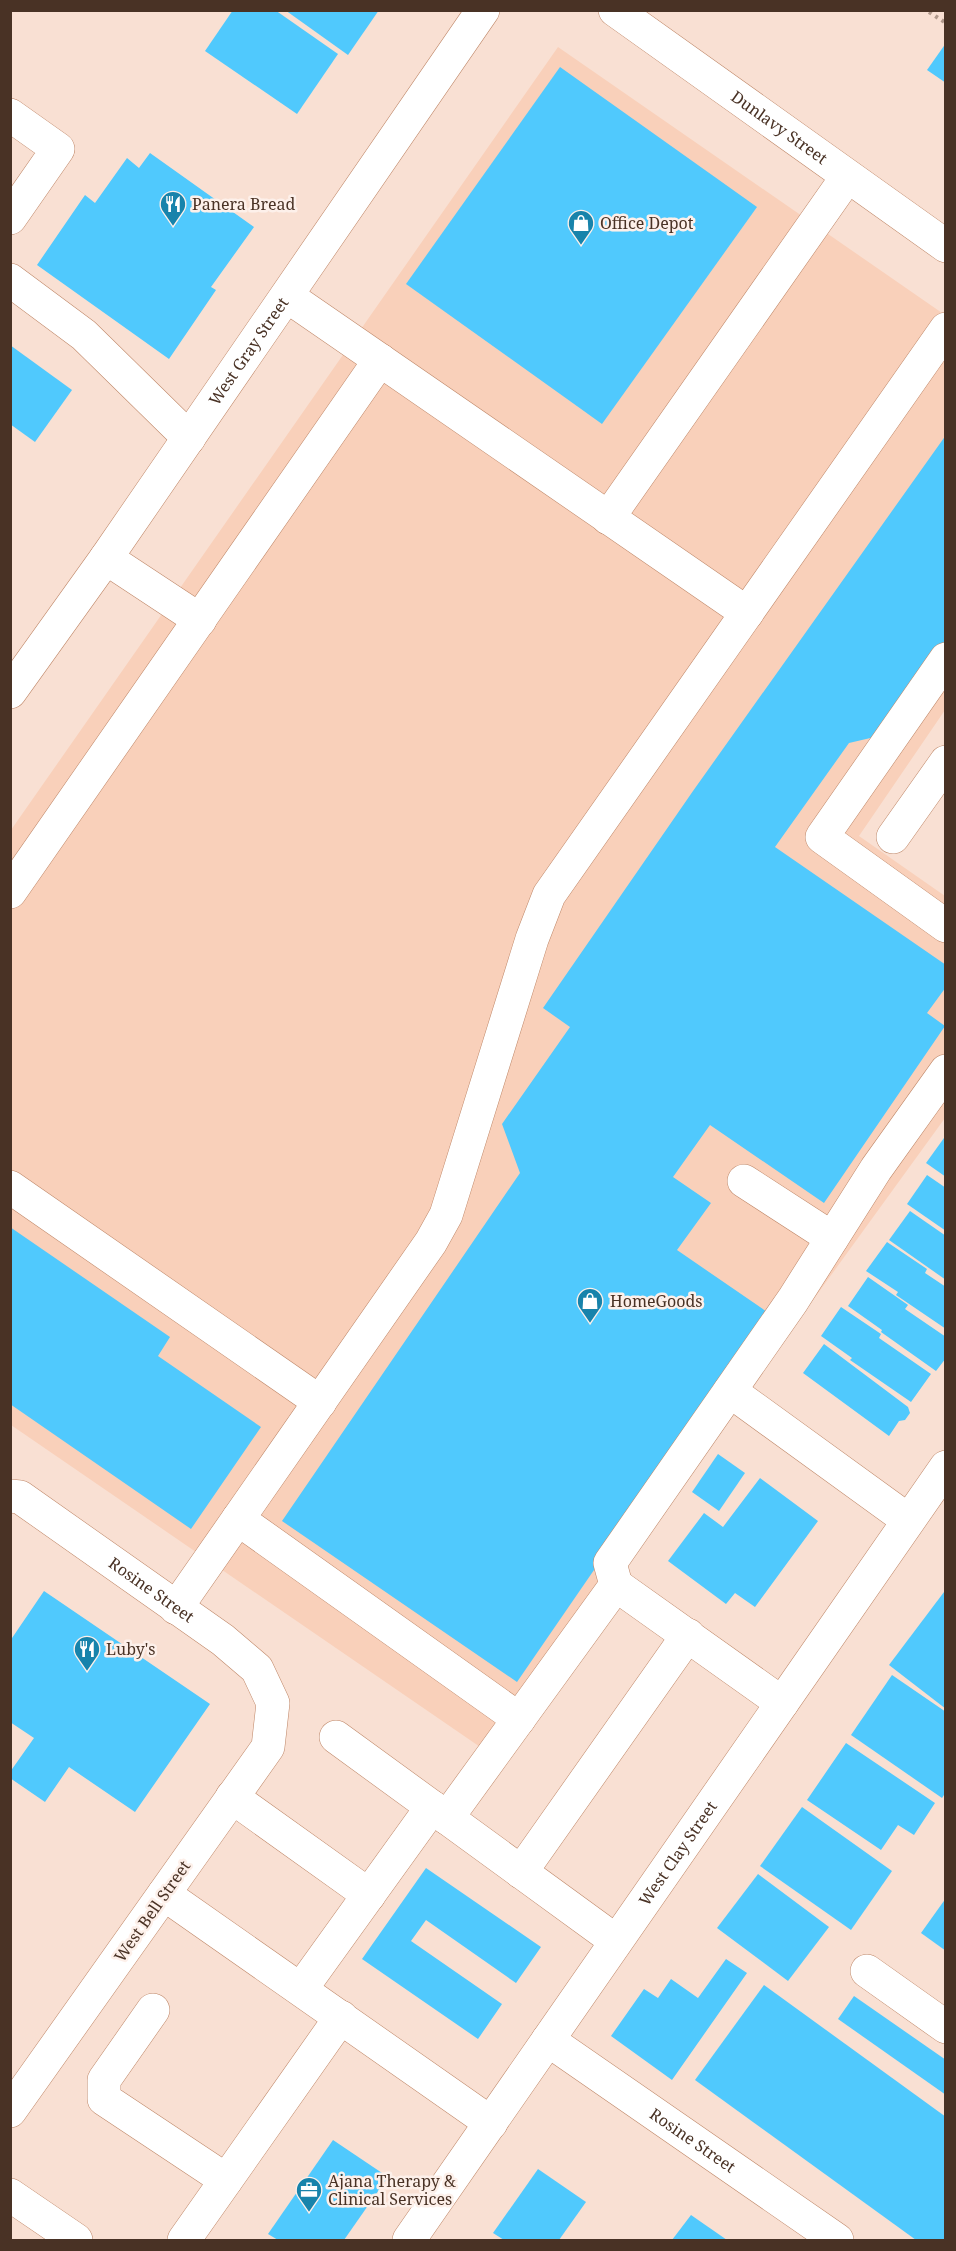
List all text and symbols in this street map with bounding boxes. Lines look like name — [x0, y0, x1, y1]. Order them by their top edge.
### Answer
street label: Dunlavy Street — [727, 85, 832, 169]
restaurant icon: Panera Bread — [158, 189, 188, 227]
place label: Panera Bread — [192, 193, 296, 215]
shop icon: Office Depot — [566, 208, 596, 246]
place label: Office Depot — [600, 212, 694, 234]
street label: West Gray Street — [203, 292, 294, 409]
shop icon: HomeGoods — [575, 1286, 605, 1324]
place label: HomeGoods — [610, 1290, 703, 1312]
street label: Rosine Street — [104, 1552, 199, 1628]
restaurant icon: Luby's — [72, 1634, 102, 1672]
place label: Luby's — [106, 1638, 155, 1660]
street label: West Clay Street — [634, 1796, 722, 1910]
street label: West Bell Street — [109, 1856, 195, 1966]
street label: Rosine Street — [645, 2103, 740, 2178]
place label: Ajana Therapy & Clinical Services — [328, 2170, 456, 2210]
office icon: Ajana Therapy & Clinical Services — [294, 2175, 324, 2213]

